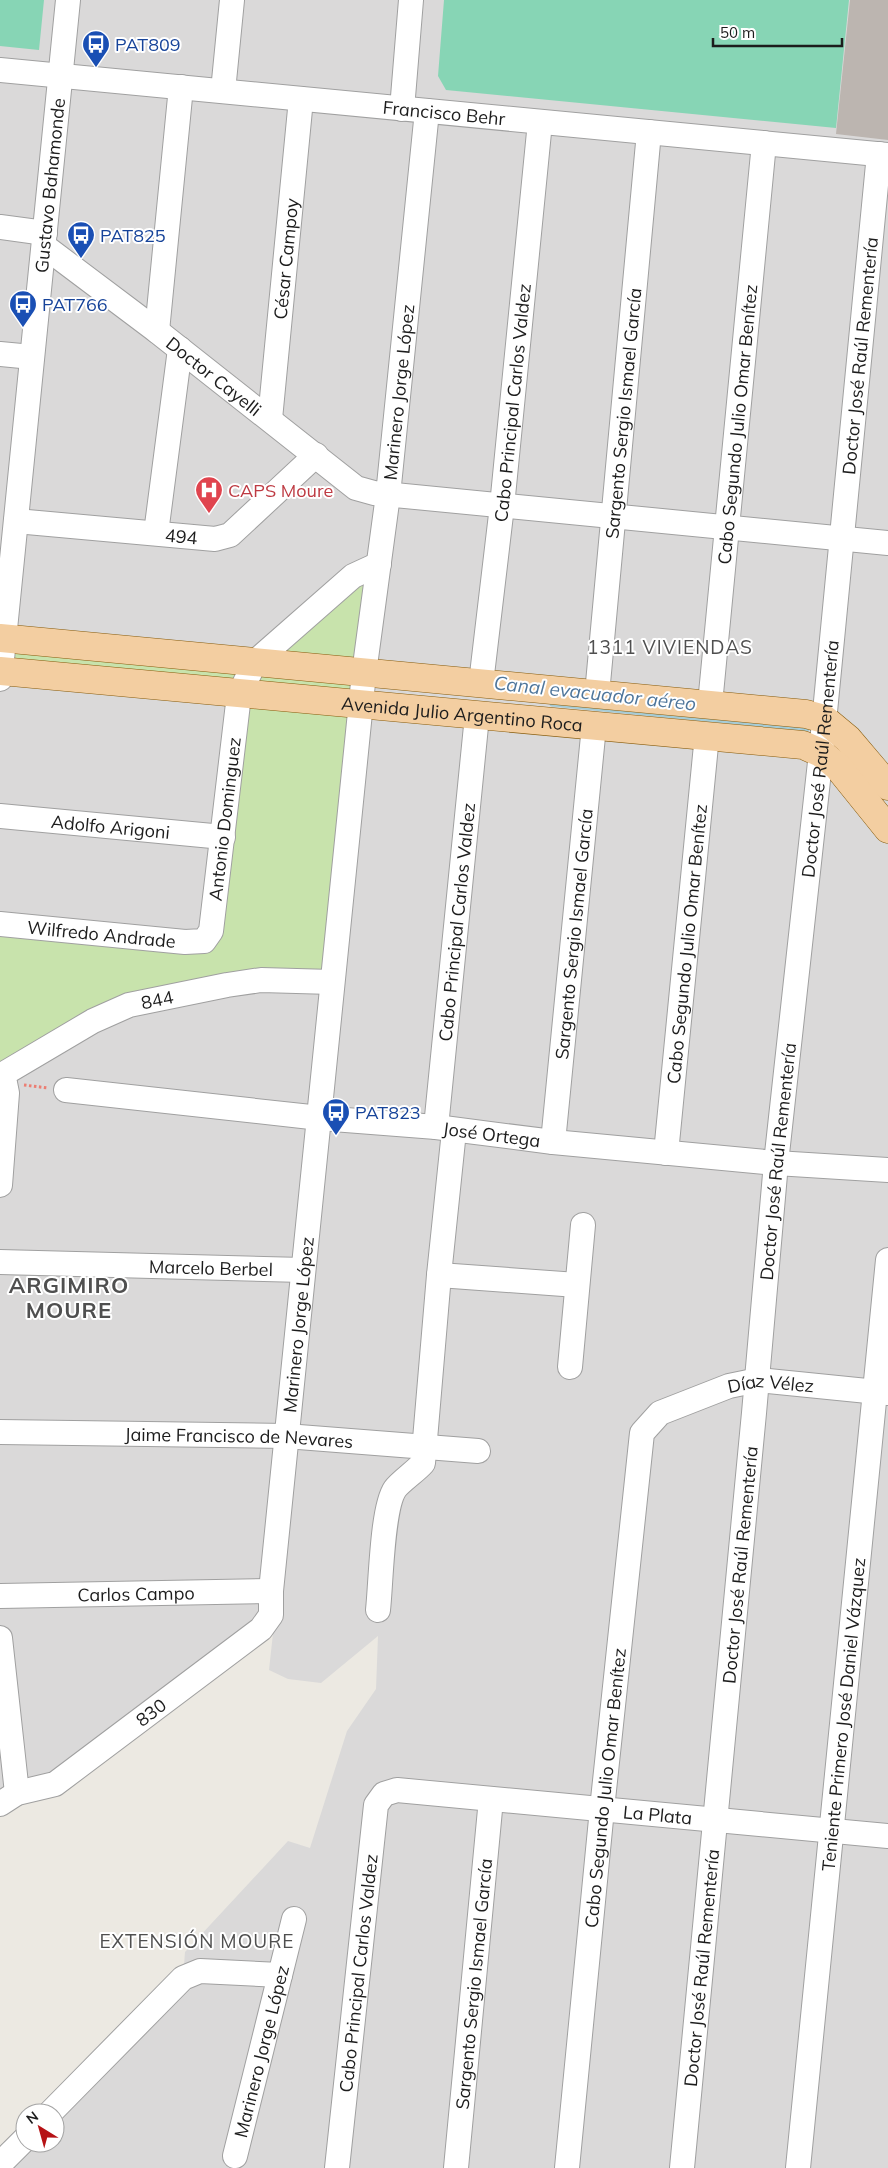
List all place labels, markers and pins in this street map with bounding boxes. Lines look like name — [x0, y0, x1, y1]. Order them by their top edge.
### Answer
bus stop icon: PAT809 — [81, 29, 111, 68]
place label: PAT809 — [115, 33, 181, 56]
bus stop icon: PAT825 — [66, 220, 96, 259]
place label: PAT825 — [100, 224, 166, 247]
bus stop icon: PAT766 — [8, 289, 38, 328]
place label: PAT766 — [42, 293, 108, 316]
hospital icon: CAPS Moure — [194, 475, 224, 514]
place label: CAPS Moure — [228, 479, 333, 502]
bus stop icon: PAT823 — [321, 1097, 351, 1136]
place label: PAT823 — [355, 1101, 421, 1124]

